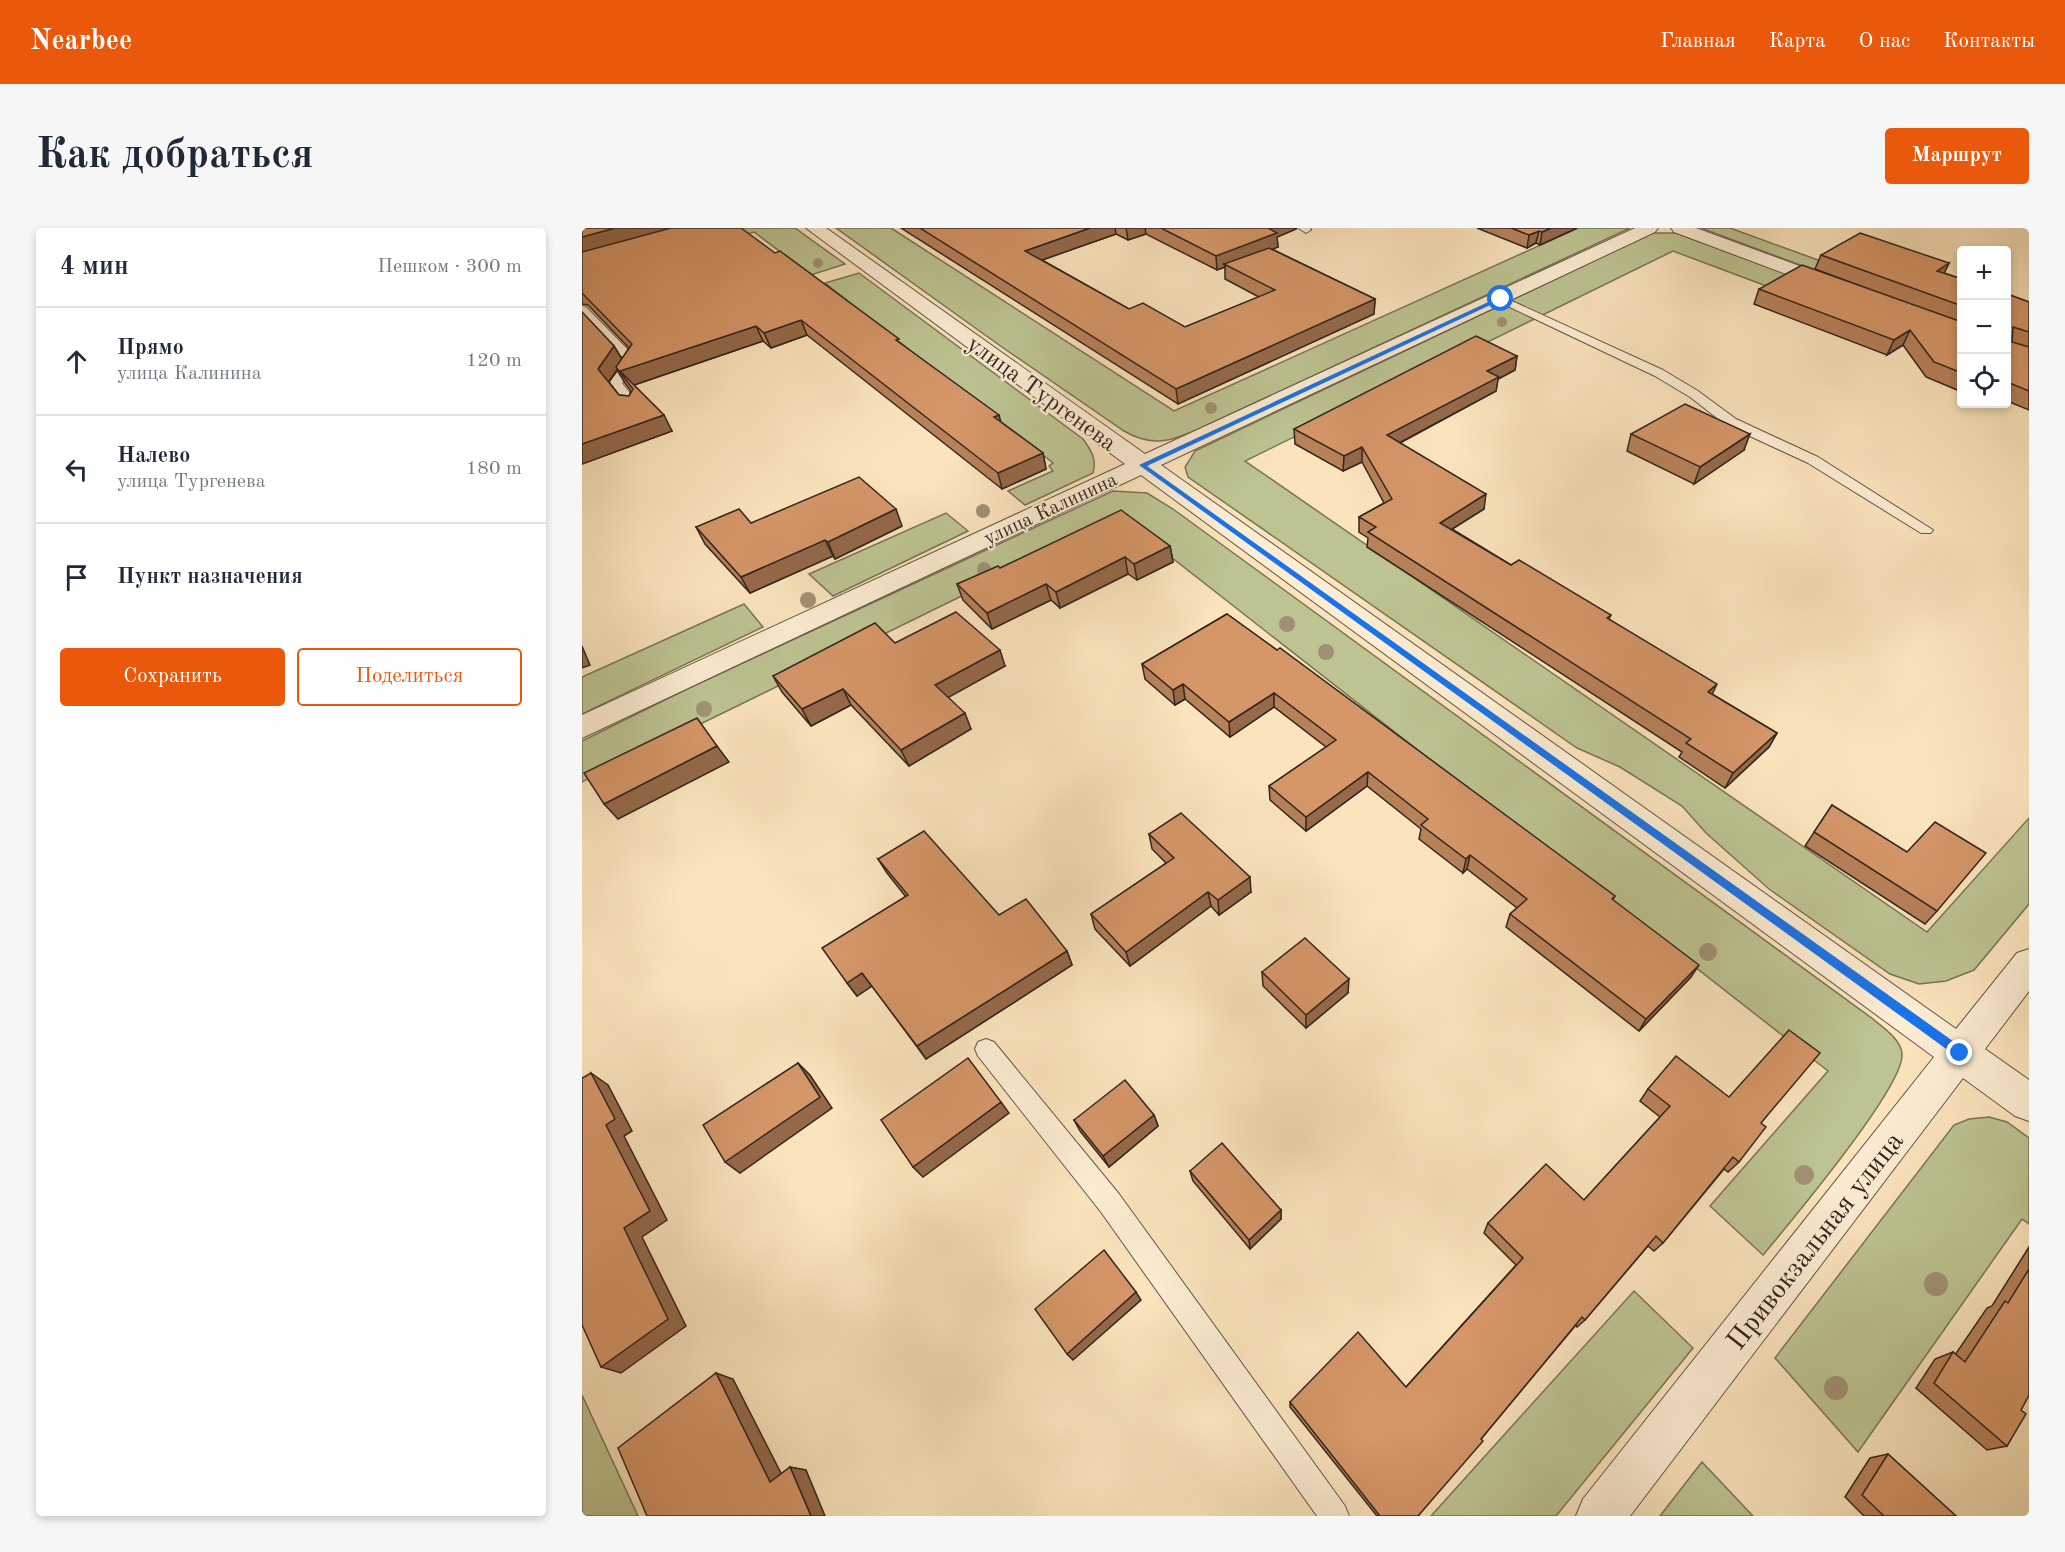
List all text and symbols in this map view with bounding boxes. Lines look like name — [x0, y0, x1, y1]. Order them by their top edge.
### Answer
text: Nearbee — [30, 28, 132, 56]
text: Главная — [1660, 31, 1736, 52]
text: Карта — [1769, 31, 1826, 52]
text: О нас — [1859, 31, 1910, 52]
text: Контакты — [1943, 31, 2035, 52]
button: Маршрут — [1885, 128, 2029, 184]
text: Как добраться — [36, 135, 313, 177]
map controls — [1957, 246, 2011, 408]
button: + — [1957, 246, 2011, 300]
text: 4 мин — [60, 254, 129, 280]
text: Пешком · 300 m — [377, 257, 522, 277]
route start — [1487, 285, 1513, 311]
button: − — [1957, 300, 2011, 354]
street label: улица Тургенева — [962, 333, 1120, 457]
text: Прямо — [117, 337, 184, 359]
icon: ahead — [60, 345, 93, 378]
text: 120 m — [466, 351, 522, 371]
button: locate — [1957, 354, 2011, 408]
text: улица Калинина — [117, 364, 262, 384]
text: Налево — [117, 445, 190, 467]
icon: left — [60, 453, 93, 486]
text: 180 m — [466, 459, 522, 479]
street label: улица Калинина — [981, 470, 1121, 549]
text: улица Тургенева — [117, 472, 266, 492]
icon: arrive — [60, 561, 93, 594]
text: Пункт назначения — [117, 566, 303, 588]
button: Сохранить — [60, 648, 285, 706]
button: Поделиться — [297, 648, 522, 706]
route end — [1946, 1039, 1972, 1065]
street label: Привокзальная улица — [1723, 1128, 1910, 1356]

